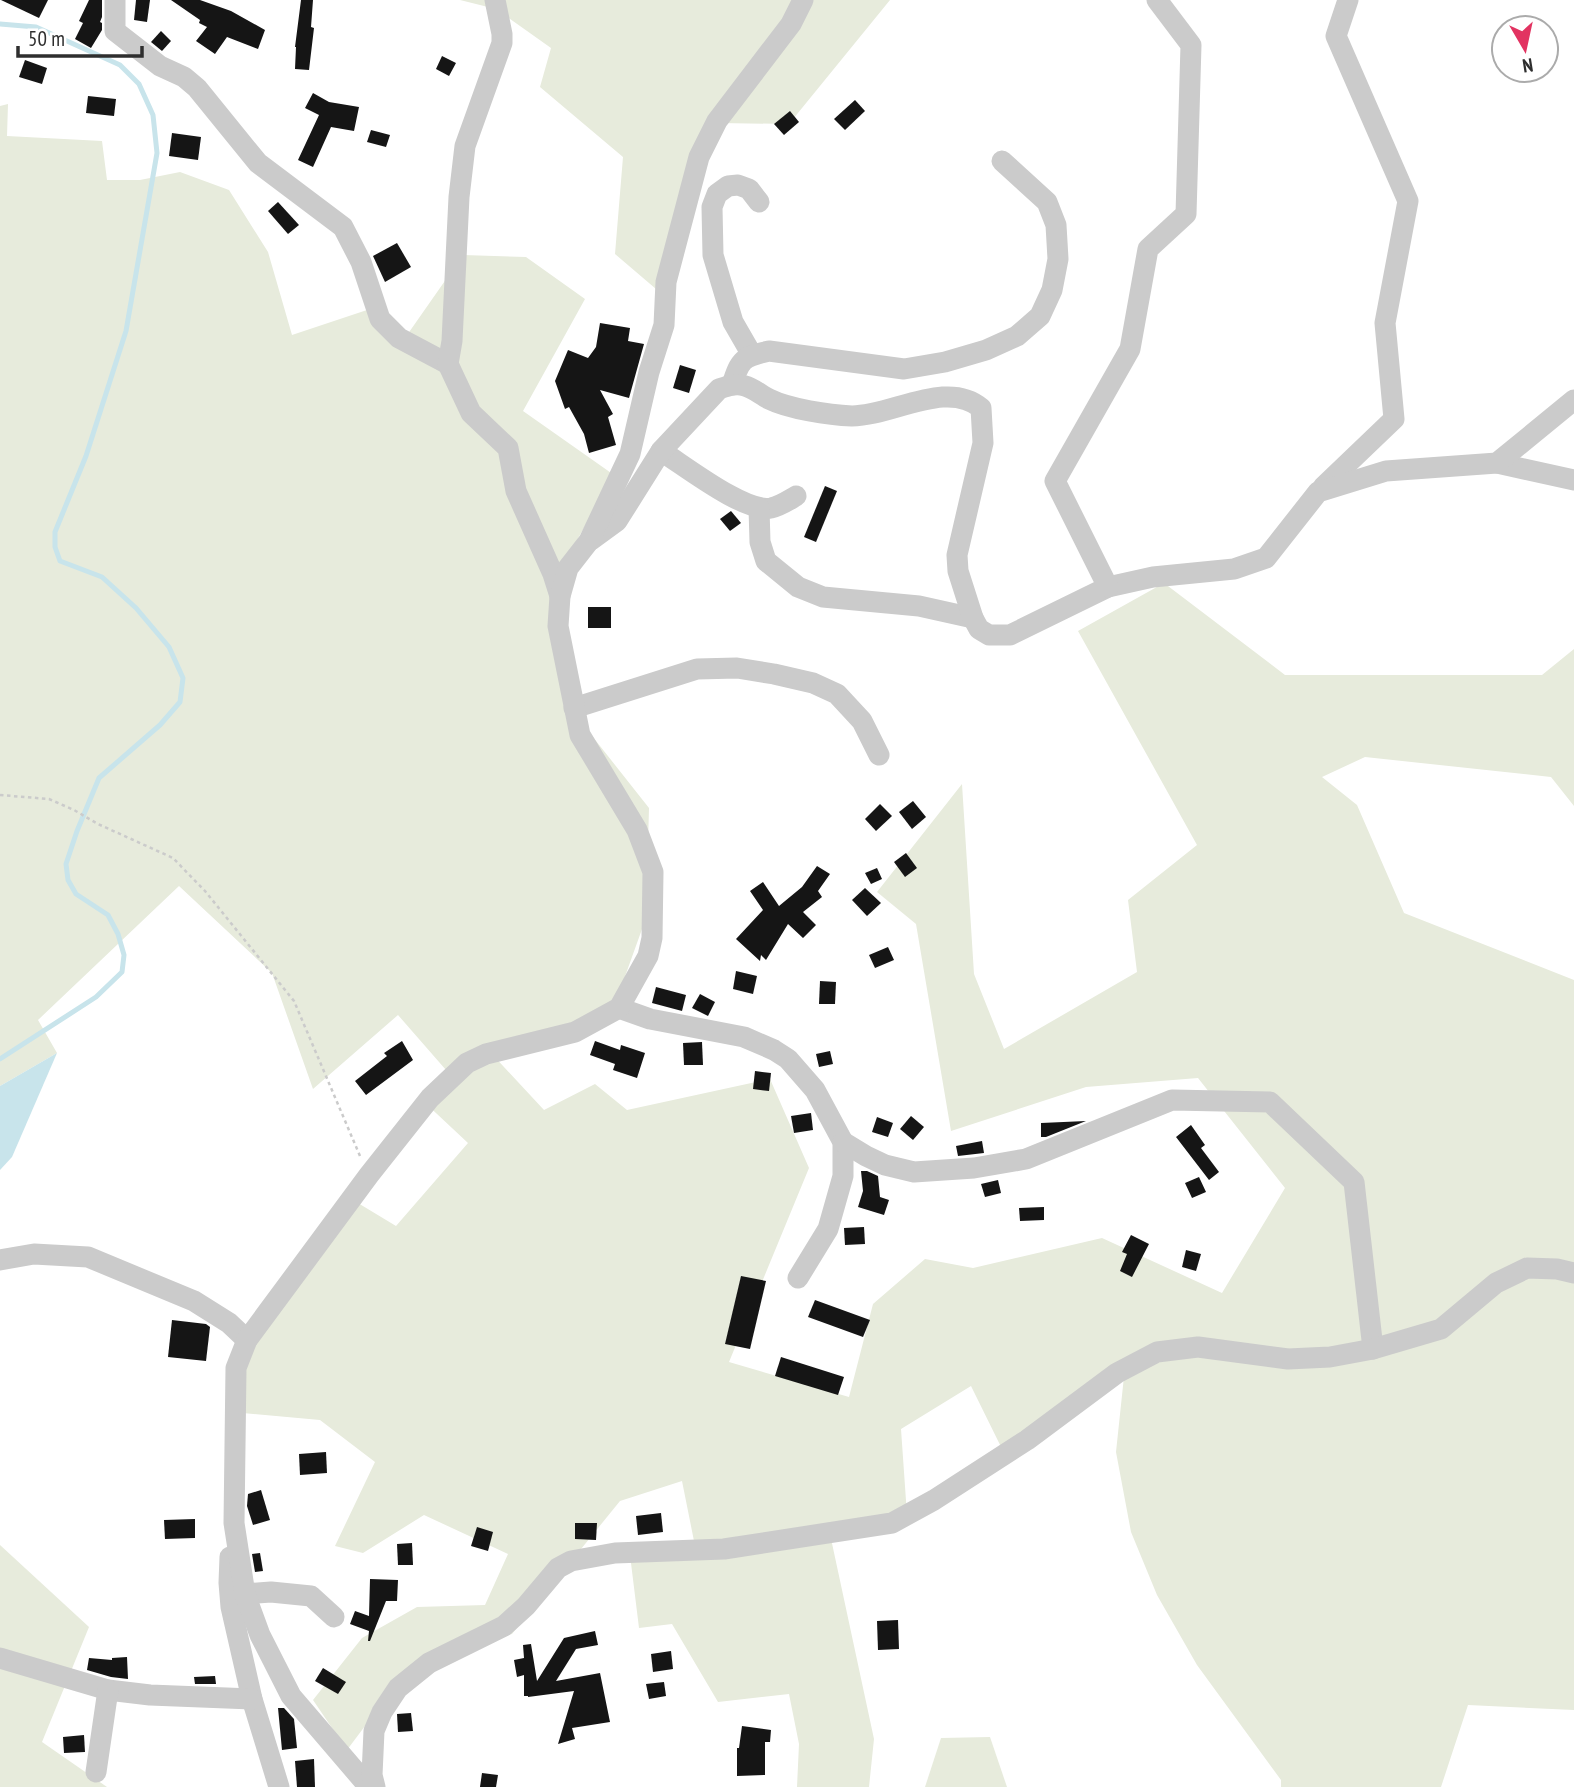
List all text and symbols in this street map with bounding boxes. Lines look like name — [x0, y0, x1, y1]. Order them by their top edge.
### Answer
scale bar — [18, 14, 142, 58]
north arrow — [1490, 14, 1560, 84]
text: 50 m — [28, 25, 65, 52]
text: N — [1521, 53, 1535, 78]

